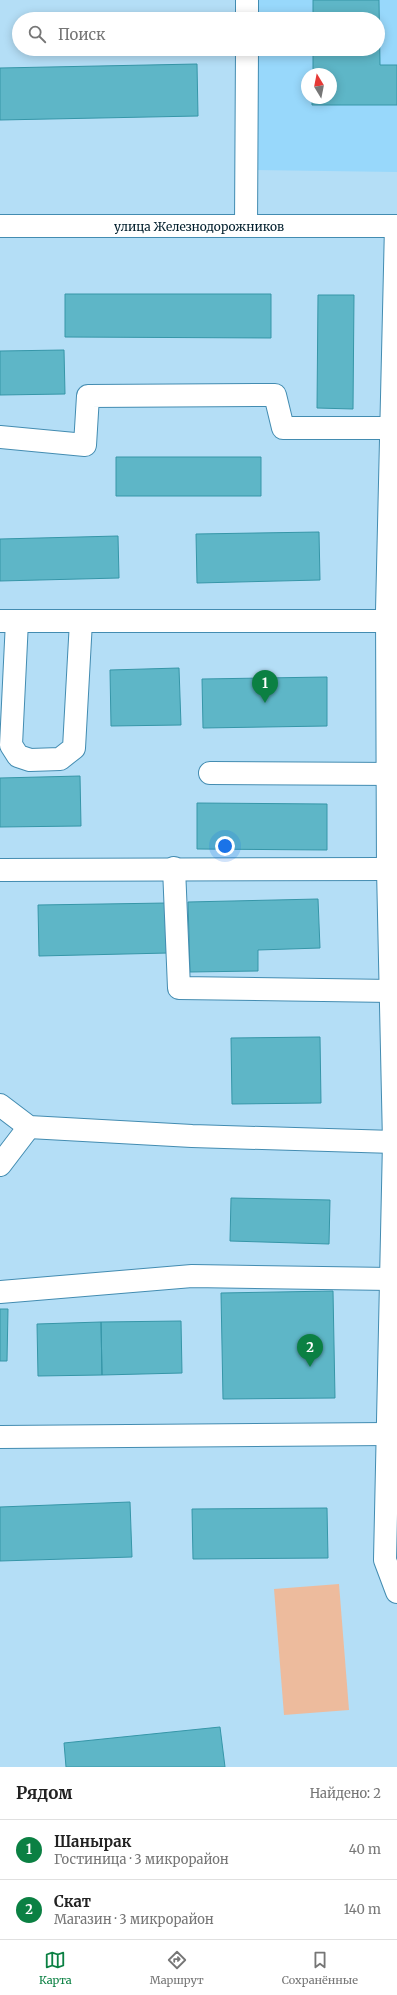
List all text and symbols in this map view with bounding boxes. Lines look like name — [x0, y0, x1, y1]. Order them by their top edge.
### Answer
search box — [12, 12, 385, 56]
icon: search — [26, 23, 48, 45]
text: Поиск — [58, 25, 105, 44]
north arrow — [301, 68, 337, 104]
street label: улица Железнодорожников — [114, 219, 284, 234]
pin: 1 — [252, 670, 278, 703]
your location — [215, 836, 235, 856]
pin: 2 — [297, 1334, 323, 1367]
text: Рядом — [16, 1782, 72, 1804]
text: Найдено: 2 — [310, 1785, 381, 1802]
text: Шанырак — [54, 1832, 131, 1851]
text: 1 — [26, 1841, 32, 1858]
text: 40 m — [349, 1841, 381, 1858]
text: Гостиница · 3 микрорайон — [54, 1851, 229, 1868]
text: Скат — [54, 1892, 91, 1911]
text: 2 — [25, 1901, 33, 1918]
text: 140 m — [344, 1901, 381, 1918]
text: Магазин · 3 микрорайон — [54, 1911, 214, 1928]
tab: Карта — [39, 1949, 72, 1987]
tab: Маршрут — [150, 1949, 204, 1987]
tab: Сохранённые — [282, 1949, 358, 1987]

